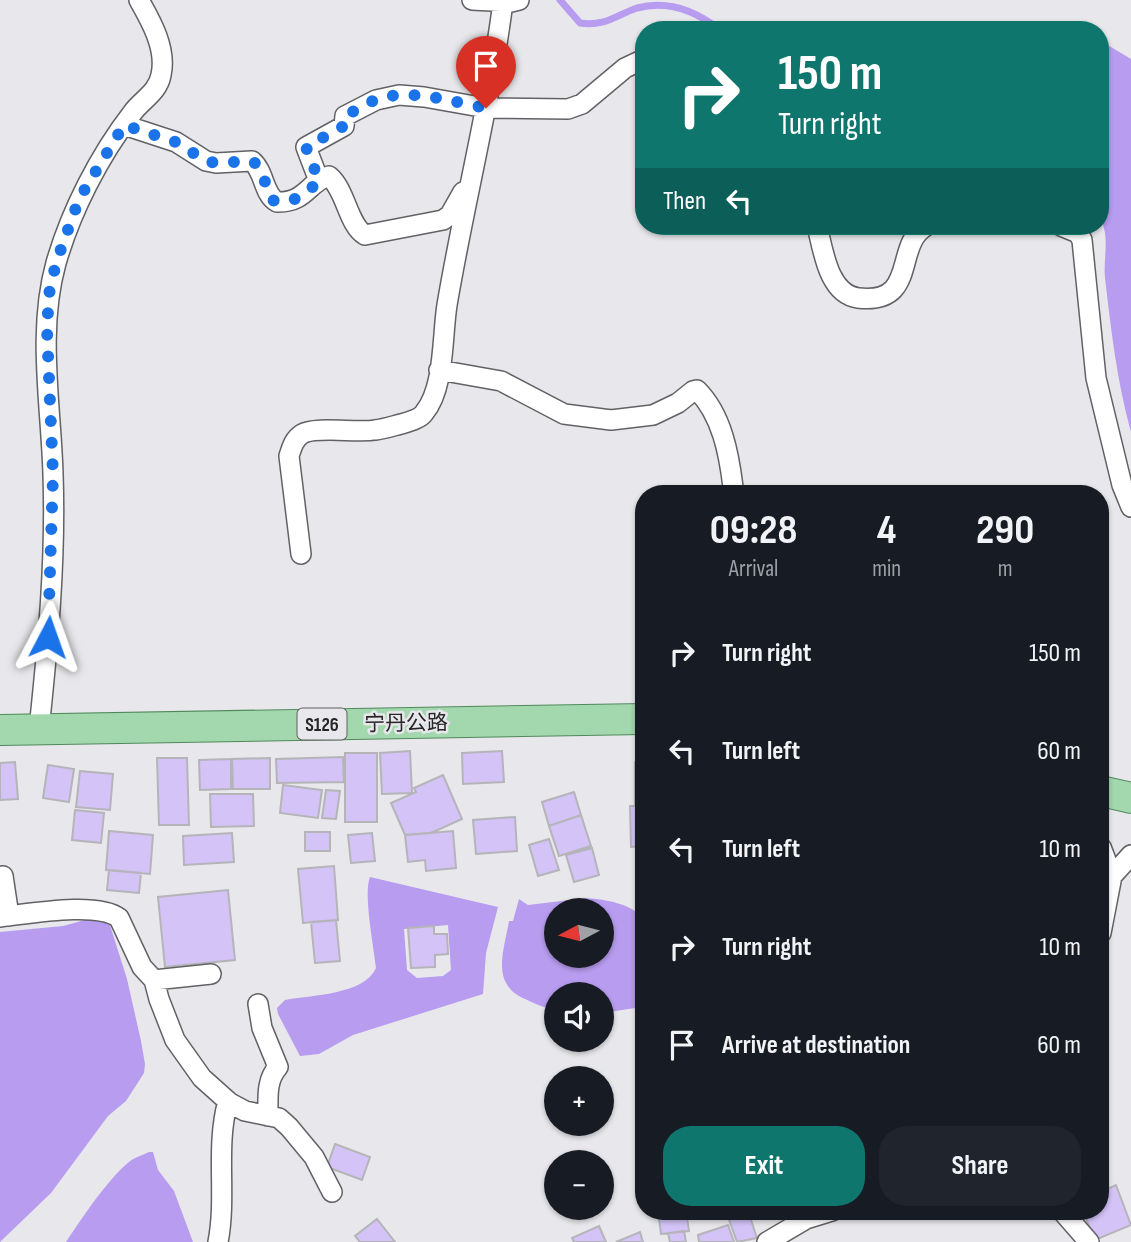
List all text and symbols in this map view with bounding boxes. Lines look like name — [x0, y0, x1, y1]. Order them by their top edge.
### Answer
pin — [456, 36, 516, 108]
text: 150 m — [778, 45, 882, 104]
icon: arrive — [467, 47, 505, 85]
icon: right — [663, 49, 754, 140]
text: Turn right — [778, 105, 882, 144]
icon: left — [720, 182, 758, 220]
text: Then — [663, 186, 706, 217]
text: 09:28 — [710, 505, 797, 556]
text: 4 — [877, 505, 896, 556]
text: 290 — [976, 505, 1034, 556]
text: Arrival — [729, 555, 778, 583]
text: min — [872, 555, 901, 583]
text: m — [998, 555, 1012, 583]
position arrow — [11, 600, 85, 674]
icon: right — [663, 634, 701, 672]
text: Turn right — [722, 638, 811, 669]
text: 150 m — [1029, 638, 1081, 669]
road number: S126 — [298, 708, 346, 740]
street label: 宁丹公路 — [364, 710, 448, 737]
icon: left — [663, 732, 701, 770]
text: Turn left — [722, 736, 800, 767]
text: 60 m — [1037, 736, 1081, 767]
icon: left — [663, 830, 701, 868]
text: Turn left — [722, 834, 800, 865]
text: 10 m — [1039, 834, 1081, 865]
north arrow — [544, 898, 614, 968]
map controls — [544, 898, 614, 1220]
icon: right — [663, 928, 701, 966]
text: Turn right — [722, 932, 811, 963]
text: 10 m — [1039, 932, 1081, 963]
button: sound — [544, 982, 614, 1052]
icon: arrive — [663, 1026, 701, 1064]
text: Arrive at destination — [722, 1030, 910, 1061]
text: 60 m — [1037, 1030, 1081, 1061]
button: + — [544, 1066, 614, 1136]
button: Exit — [663, 1126, 865, 1206]
button: Share — [879, 1126, 1081, 1206]
button: − — [544, 1150, 614, 1220]

